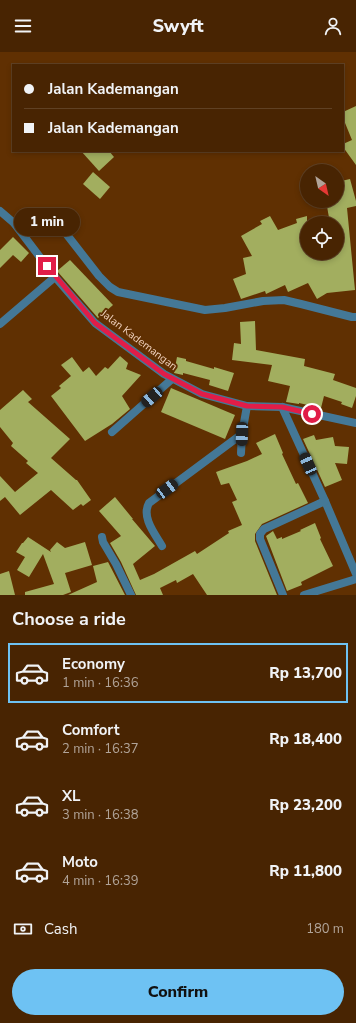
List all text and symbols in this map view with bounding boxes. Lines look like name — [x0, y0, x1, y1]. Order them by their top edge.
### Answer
text: Swyft — [152, 14, 204, 38]
icon: menu — [12, 15, 34, 37]
icon: person — [322, 15, 344, 37]
text: Jalan Kademangan — [48, 79, 179, 99]
text: Jalan Kademangan — [48, 118, 179, 138]
north arrow — [300, 164, 344, 208]
map controls — [300, 164, 344, 260]
callout: 1 min — [14, 208, 80, 236]
text: 1 min — [30, 213, 64, 231]
button: locate — [300, 216, 344, 260]
route end — [38, 257, 56, 275]
street label: Jalan Kademangan — [97, 306, 180, 374]
car — [139, 385, 165, 409]
route start — [303, 405, 321, 423]
car — [236, 422, 248, 446]
car — [298, 451, 318, 477]
car — [154, 477, 180, 501]
text: Choose a ride — [12, 607, 126, 631]
text: Economy — [62, 654, 125, 674]
icon: car — [14, 655, 50, 691]
text: Rp 13,700 — [269, 663, 342, 683]
text: 1 min · 16:36 — [62, 674, 138, 692]
text: Comfort — [62, 720, 119, 740]
icon: car — [14, 721, 50, 757]
text: Rp 18,400 — [269, 729, 342, 749]
text: 2 min · 16:37 — [62, 740, 138, 758]
text: XL — [62, 786, 81, 806]
icon: car — [14, 787, 50, 823]
text: Rp 23,200 — [269, 795, 342, 815]
text: 3 min · 16:38 — [62, 806, 138, 824]
text: Moto — [62, 852, 98, 872]
icon: car — [14, 853, 50, 889]
text: Rp 11,800 — [269, 861, 342, 881]
text: 4 min · 16:39 — [62, 872, 138, 890]
icon: cash — [12, 918, 34, 940]
text: Cash — [44, 919, 78, 939]
text: 180 m — [306, 920, 344, 938]
button: Confirm — [12, 969, 344, 1015]

